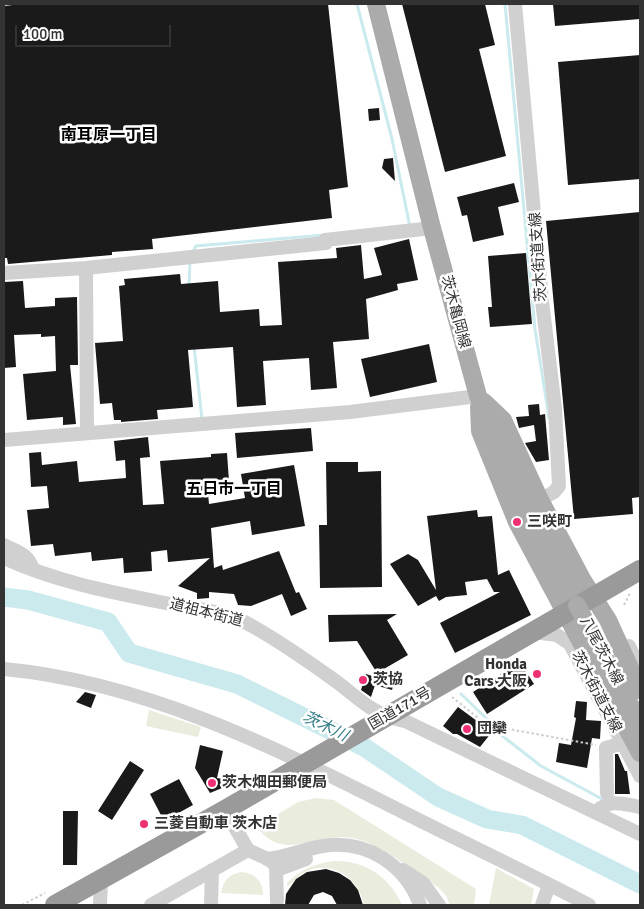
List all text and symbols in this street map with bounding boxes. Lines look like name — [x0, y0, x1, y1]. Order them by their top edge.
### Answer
scale bar — [18, 15, 174, 47]
text: 100 m — [23, 25, 63, 43]
district label: 南耳原一丁目 — [61, 126, 157, 146]
street label: 茨木街道支線 — [527, 211, 551, 303]
street label: 茨木亀岡線 — [437, 273, 473, 351]
district label: 五日市一丁目 — [186, 480, 282, 500]
place label: 三咲町 — [527, 513, 572, 531]
marker: 三咲町 — [511, 516, 523, 528]
street label: 道祖本街道 — [167, 595, 245, 631]
street label: 八尾茨木線 — [575, 614, 627, 688]
street label: 茨木街道支線 — [567, 648, 625, 736]
place label: Honda Cars 大阪 — [464, 656, 527, 691]
marker: Honda Cars 大阪 — [531, 668, 543, 680]
place label: 茨協 — [373, 671, 403, 689]
marker: 茨協 — [357, 674, 369, 686]
street label: 国道171号 — [365, 684, 435, 734]
water label: 茨木川 — [299, 708, 351, 746]
place label: 団欒 — [477, 720, 507, 738]
marker: 団欒 — [461, 723, 473, 735]
place label: 茨木畑田郵便局 — [222, 774, 327, 792]
marker: 茨木畑田郵便局 — [206, 777, 218, 789]
place label: 三菱自動車 茨木店 — [154, 815, 277, 833]
marker: 三菱自動車 茨木店 — [138, 818, 150, 830]

